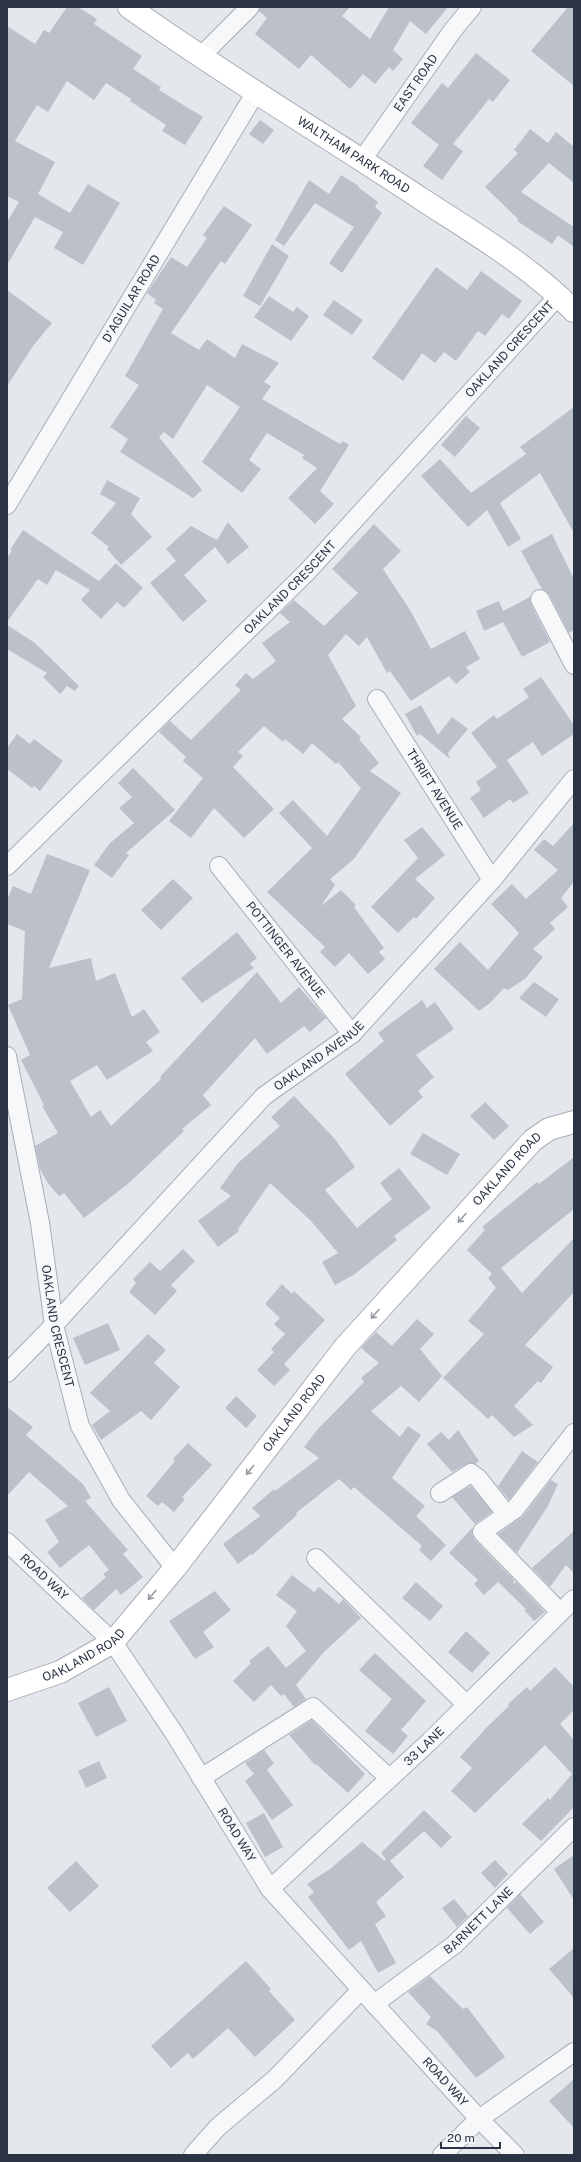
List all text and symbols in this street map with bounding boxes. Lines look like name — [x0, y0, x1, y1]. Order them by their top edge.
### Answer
street label: EAST ROAD — [391, 52, 441, 114]
street label: WALTHAM PARK ROAD — [295, 114, 412, 196]
street label: D'AGUILAR ROAD — [100, 252, 163, 345]
street label: OAKLAND CRESCENT — [462, 298, 557, 400]
street label: OAKLAND CRESCENT — [241, 538, 339, 637]
street label: THRIFT AVENUE — [404, 746, 465, 832]
street label: POTTINGER AVENUE — [243, 899, 328, 1001]
street label: OAKLAND AVENUE — [271, 1018, 367, 1094]
street label: OAKLAND ROAD — [470, 1130, 544, 1208]
one-way arrow — [457, 1213, 467, 1223]
street label: OAKLAND CRESCENT — [39, 1264, 77, 1389]
one-way arrow — [370, 1309, 379, 1319]
street label: OAKLAND ROAD — [260, 1371, 329, 1455]
one-way arrow — [246, 1465, 254, 1476]
street label: ROAD WAY — [17, 1551, 72, 1603]
one-way arrow — [148, 1589, 157, 1600]
street label: OAKLAND ROAD — [41, 1626, 128, 1684]
street label: 33 LANE — [401, 1724, 447, 1769]
street label: ROAD WAY — [215, 1805, 259, 1865]
street label: BARNETT LANE — [441, 1884, 516, 1957]
street label: ROAD WAY — [420, 2055, 471, 2110]
scale bar — [441, 2124, 500, 2150]
text: 20 m — [447, 2131, 475, 2145]

